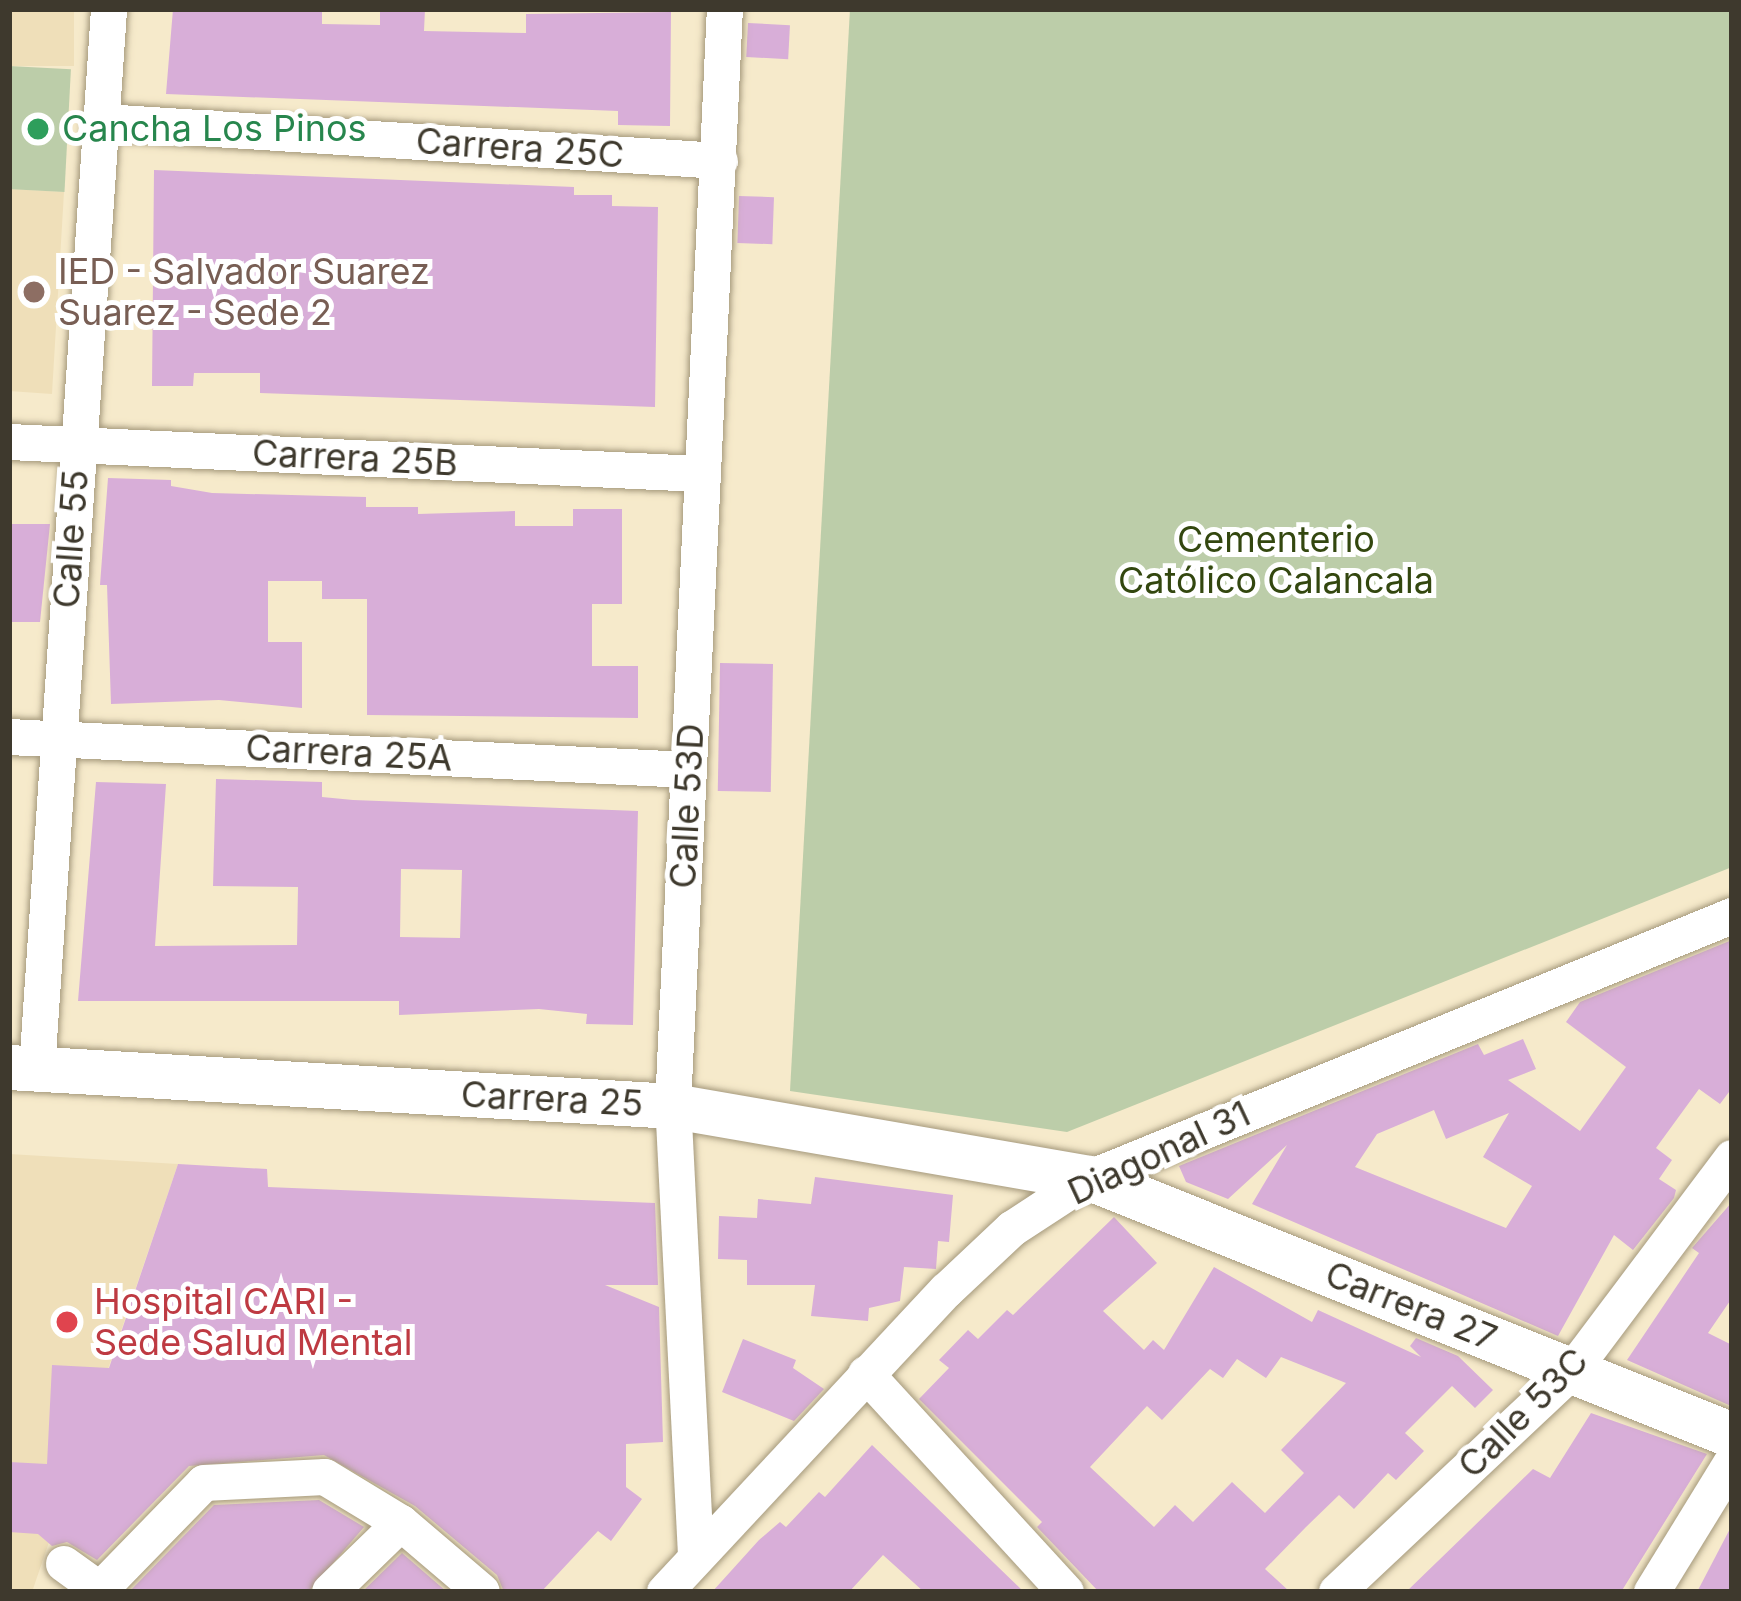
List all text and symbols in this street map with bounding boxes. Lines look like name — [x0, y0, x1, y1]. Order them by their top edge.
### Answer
place label: Cancha Los Pinos — [62, 107, 367, 151]
marker: Cancha Los Pinos — [25, 116, 51, 142]
street label: Carrera 25C — [414, 119, 626, 177]
place label: IED - Salvador Suarez Suarez - Sede 2 — [58, 249, 430, 334]
marker: IED - Salvador Suarez Suarez - Sede 2 — [21, 279, 47, 305]
street label: Carrera 25B — [251, 431, 459, 485]
street label: Calle 55 — [45, 468, 97, 610]
park label: Cementerio Católico Calancala — [1118, 517, 1434, 602]
street label: Calle 53D — [661, 722, 713, 890]
street label: Carrera 25A — [244, 726, 454, 780]
street label: Carrera 25 — [460, 1073, 644, 1125]
street label: Diagonal 31 — [1061, 1092, 1257, 1214]
street label: Carrera 27 — [1319, 1252, 1503, 1360]
place label: Hospital CARI - Sede Salud Mental — [94, 1279, 412, 1364]
marker: Hospital CARI - Sede Salud Mental — [51, 1306, 83, 1338]
street label: Calle 53C — [1449, 1339, 1597, 1487]

